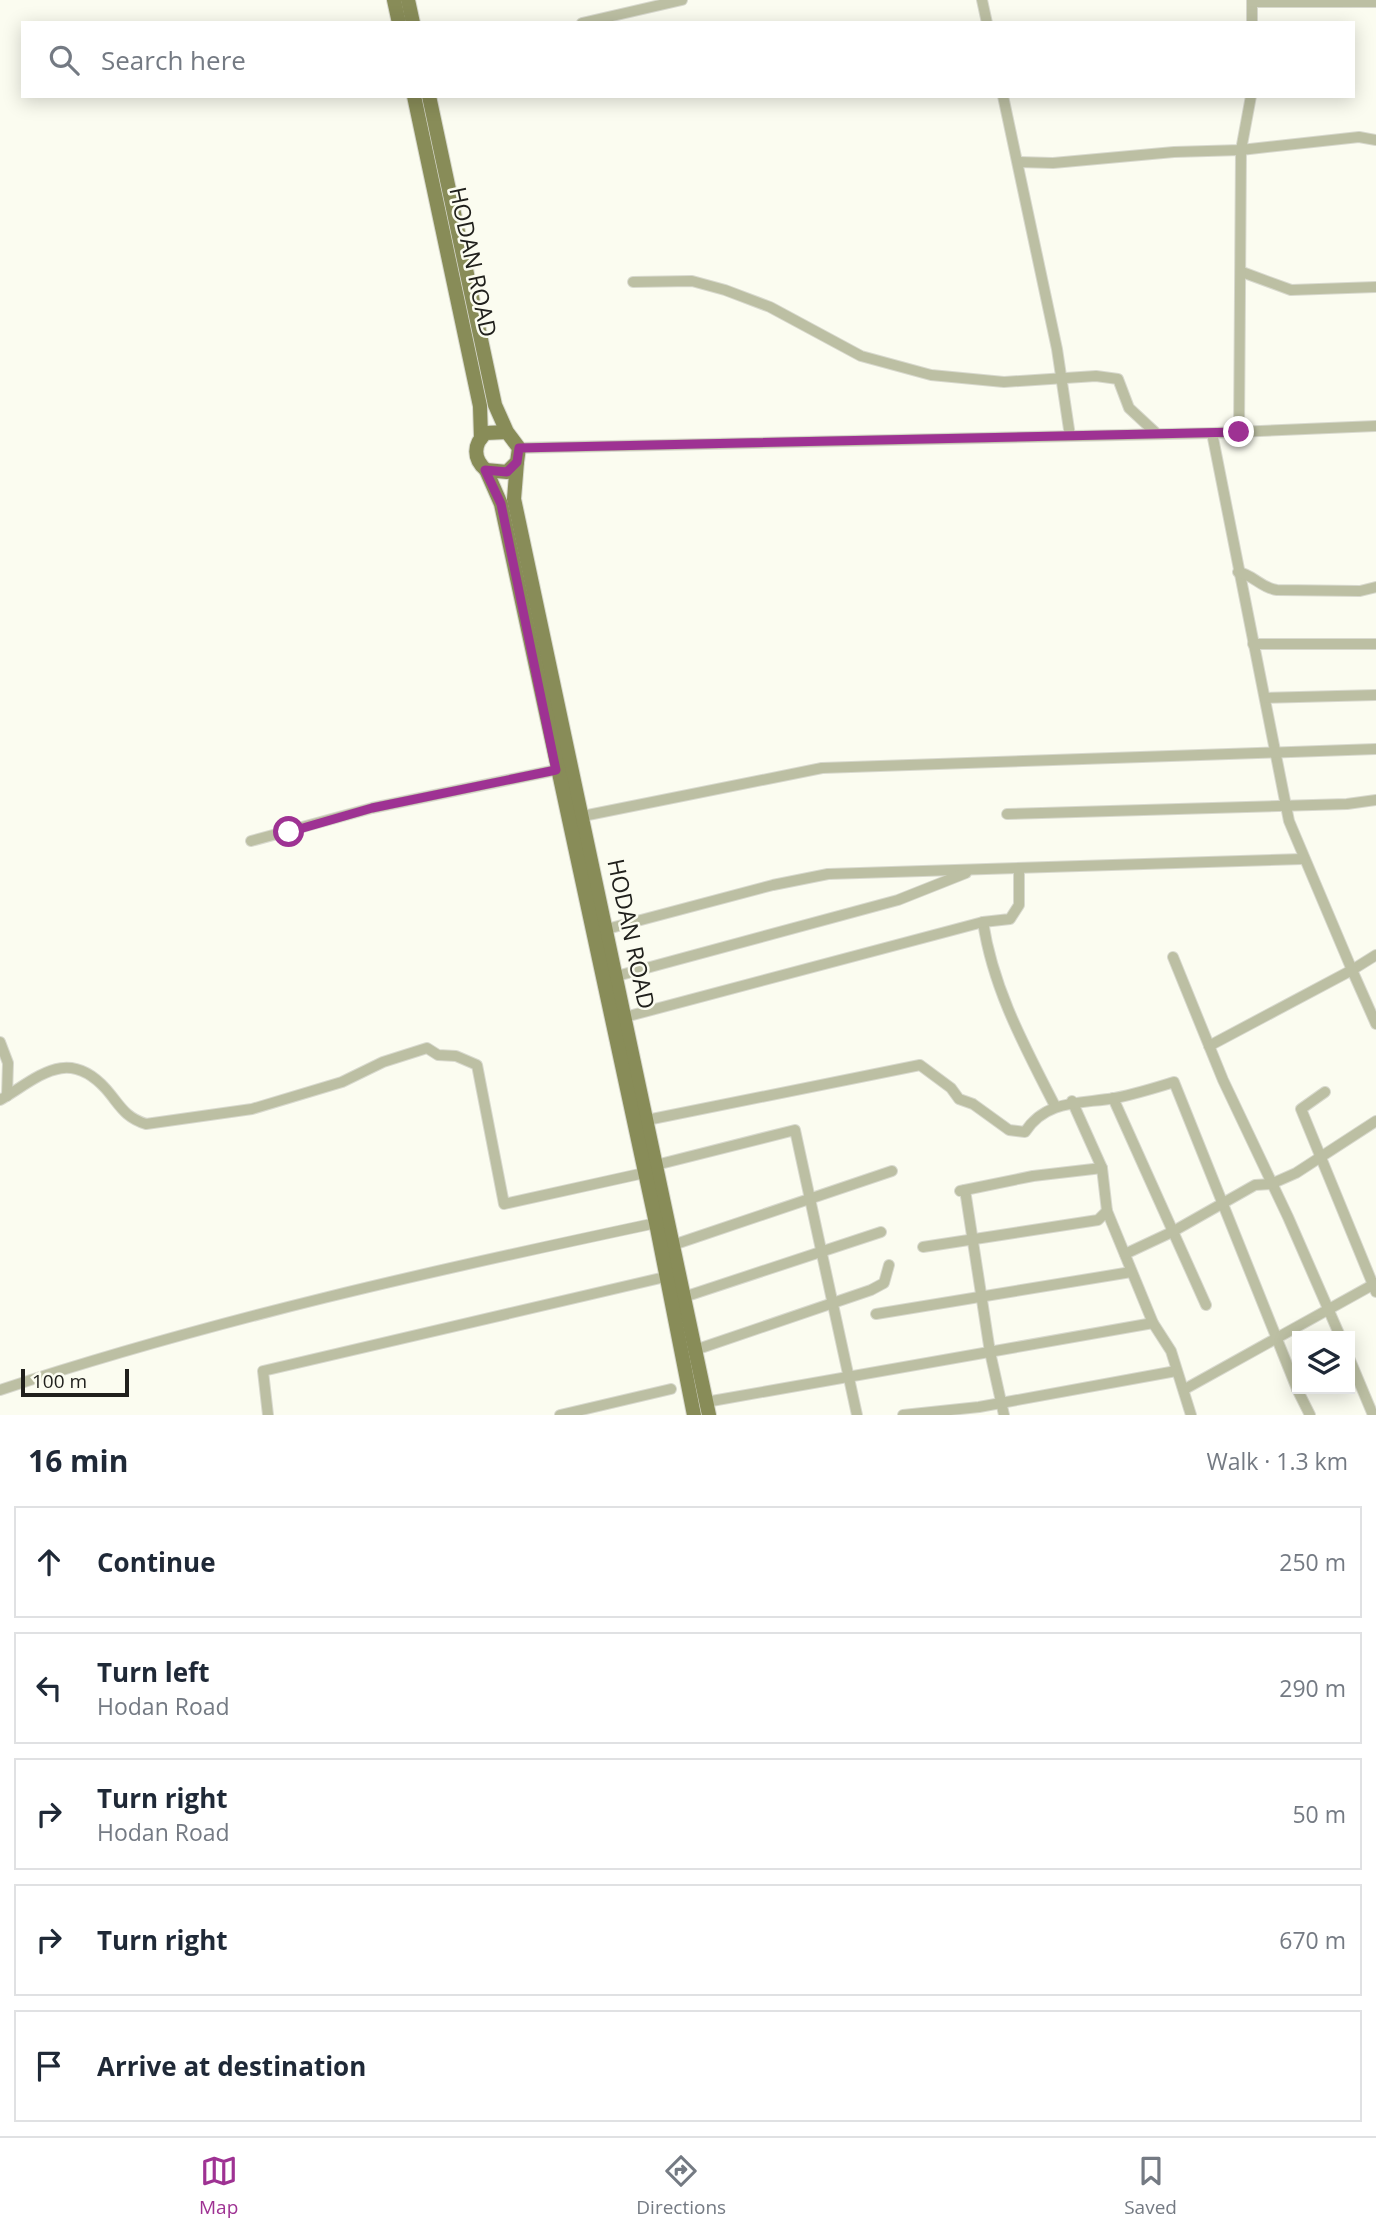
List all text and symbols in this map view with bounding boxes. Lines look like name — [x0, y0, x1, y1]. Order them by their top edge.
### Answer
search box — [21, 21, 1355, 98]
icon: search — [45, 41, 83, 79]
text: Search here — [101, 42, 246, 78]
street label: HODAN ROAD — [442, 184, 506, 340]
route end — [1223, 416, 1254, 447]
route start — [273, 816, 304, 847]
street label: HODAN ROAD — [600, 856, 664, 1012]
map controls — [1292, 1331, 1355, 1394]
button: layers — [1292, 1331, 1355, 1394]
scale bar — [21, 1366, 130, 1398]
text: 100 m — [32, 1368, 87, 1394]
text: 16 min — [28, 1440, 128, 1481]
text: Walk · 1.3 km — [1206, 1445, 1348, 1477]
icon: ahead — [30, 1543, 68, 1581]
text: Continue — [97, 1544, 216, 1580]
text: 250 m — [1279, 1546, 1346, 1578]
text: Turn left — [97, 1654, 209, 1690]
icon: left — [30, 1669, 68, 1707]
text: 290 m — [1279, 1672, 1346, 1704]
text: Hodan Road — [97, 1690, 230, 1722]
text: Turn right — [97, 1780, 228, 1816]
icon: right — [30, 1795, 68, 1833]
text: 50 m — [1292, 1798, 1346, 1830]
text: Hodan Road — [97, 1816, 230, 1848]
icon: right — [30, 1921, 68, 1959]
text: Turn right — [97, 1922, 228, 1958]
text: 670 m — [1279, 1924, 1346, 1956]
icon: arrive — [30, 2047, 68, 2085]
text: Arrive at destination — [97, 2048, 366, 2084]
tab: Map — [199, 2152, 238, 2220]
tab: Directions — [636, 2152, 726, 2220]
tab: Saved — [1124, 2152, 1177, 2220]

